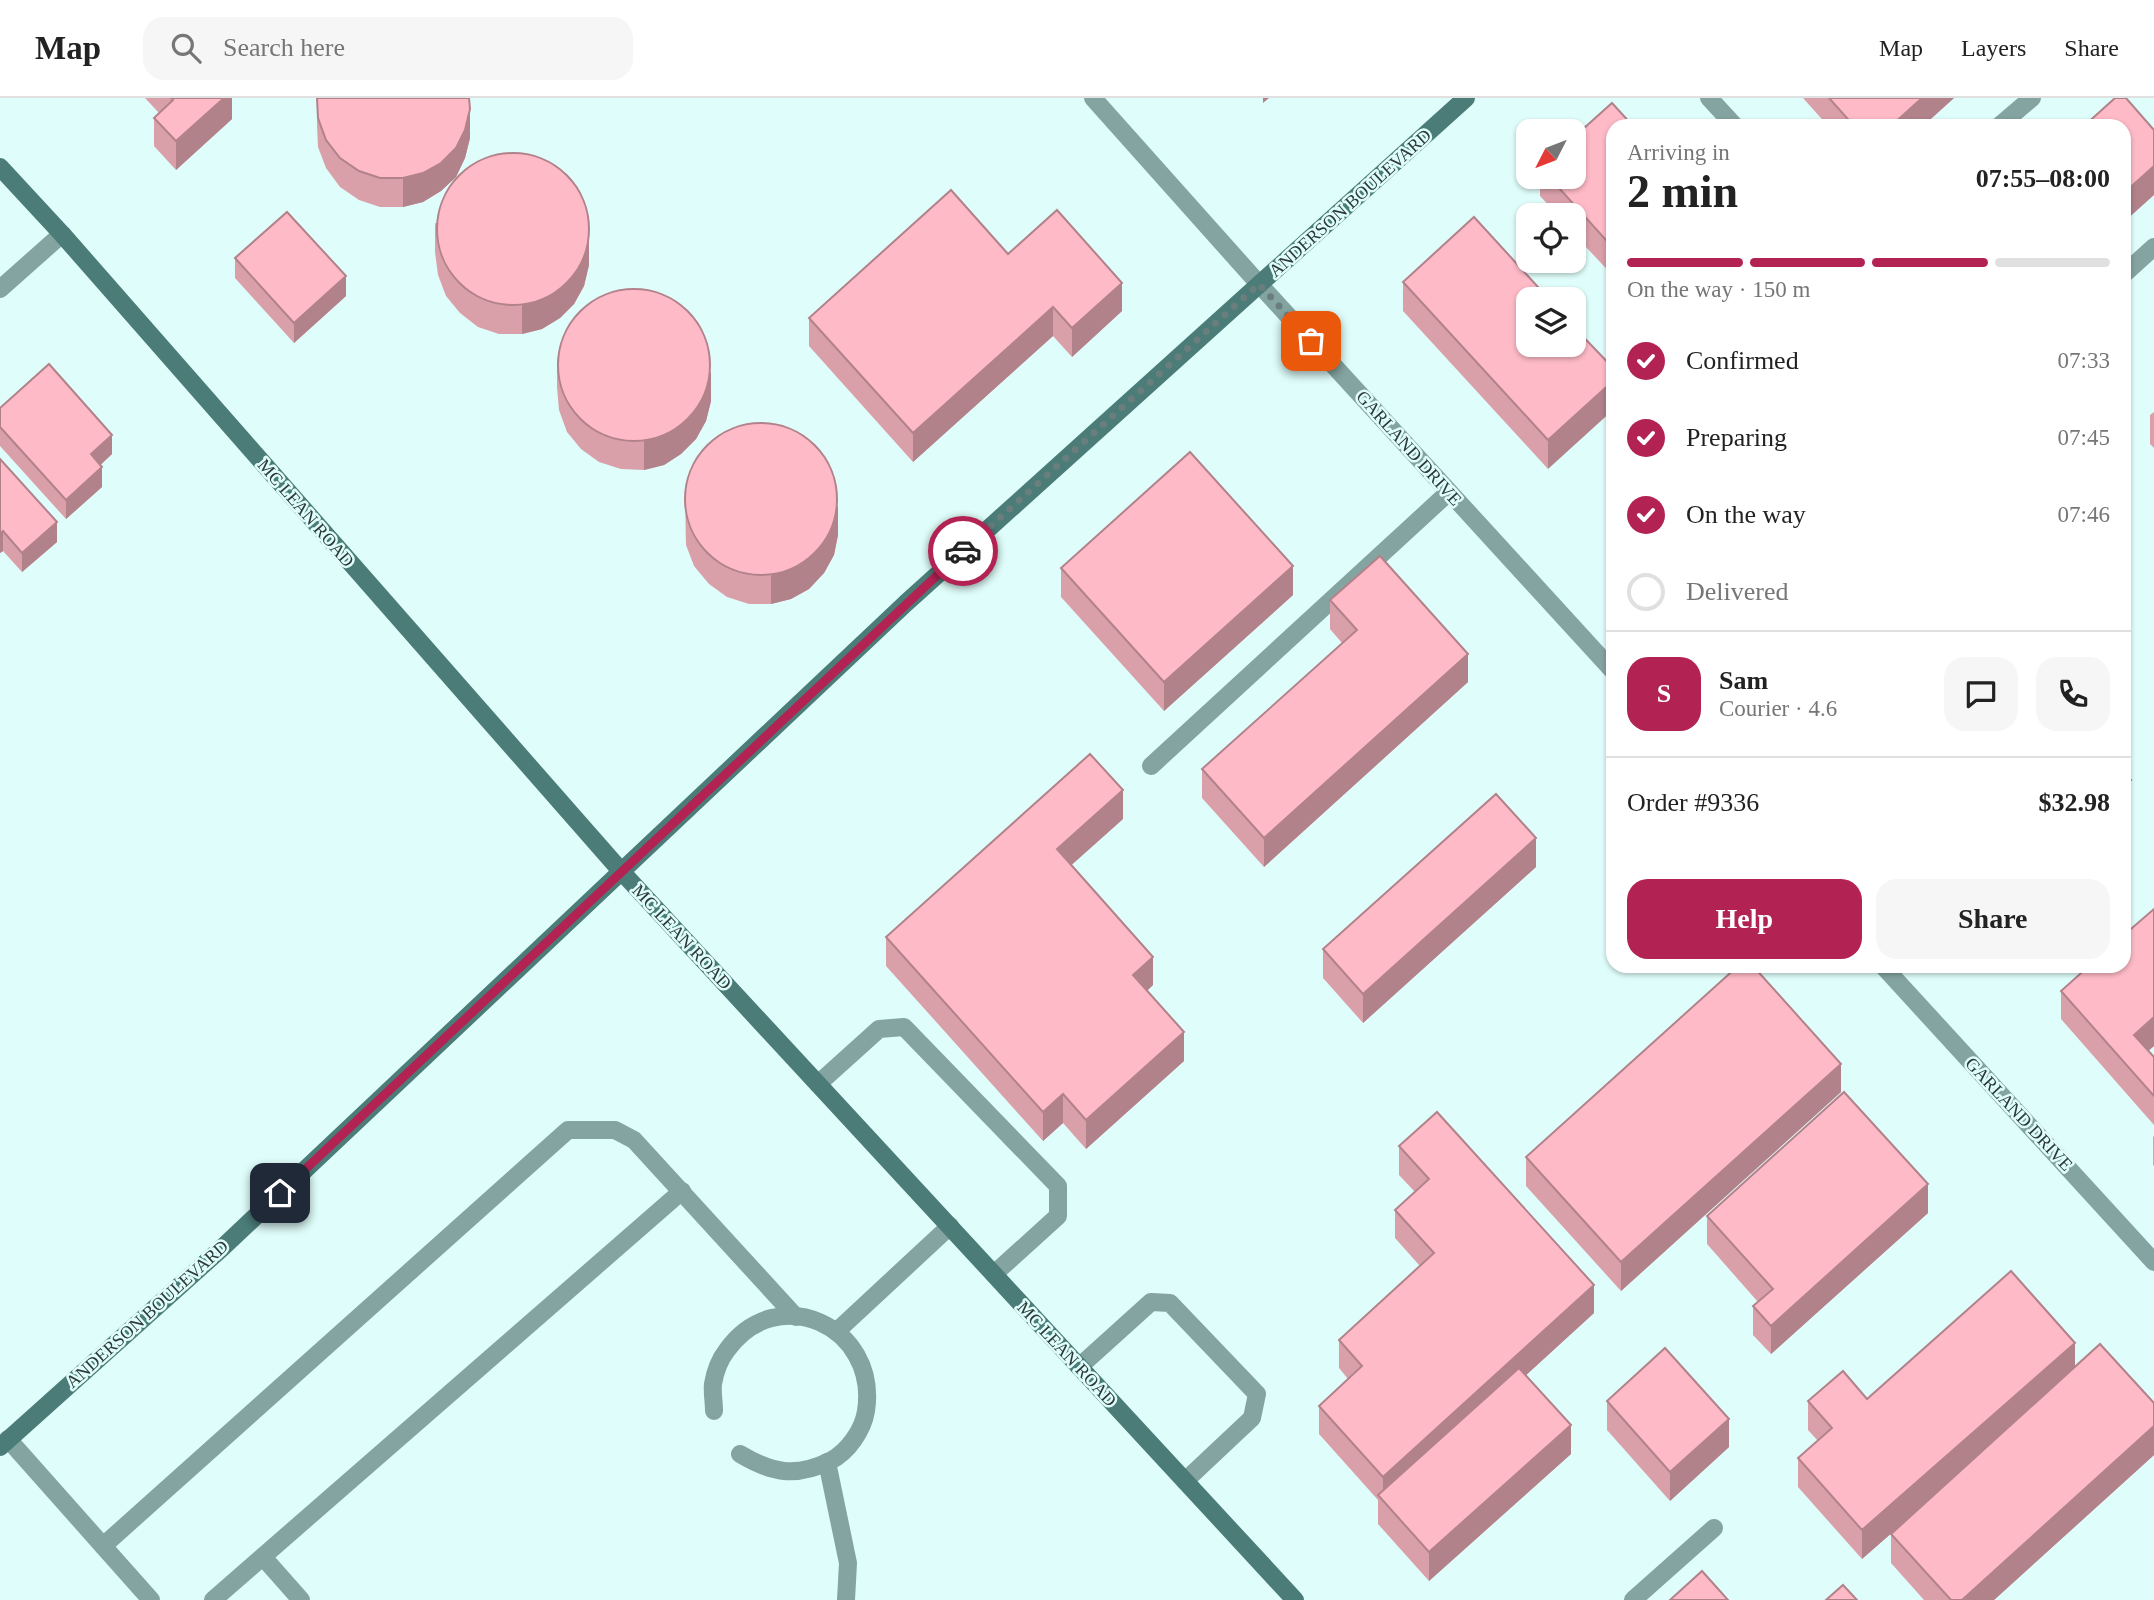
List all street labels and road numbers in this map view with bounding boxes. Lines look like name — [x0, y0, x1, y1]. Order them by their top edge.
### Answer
street label: ANDERSON BOULEVARD — [1265, 125, 1435, 281]
street label: GARLAND DRIVE — [1352, 387, 1466, 509]
street label: MC LEAN ROAD — [254, 455, 358, 571]
street label: MC LEAN ROAD — [628, 880, 736, 994]
street label: GARLAND DRIVE — [1961, 1053, 2077, 1175]
street label: ANDERSON BOULEVARD — [62, 1236, 232, 1392]
street label: MC LEAN ROAD — [1013, 1297, 1121, 1411]

